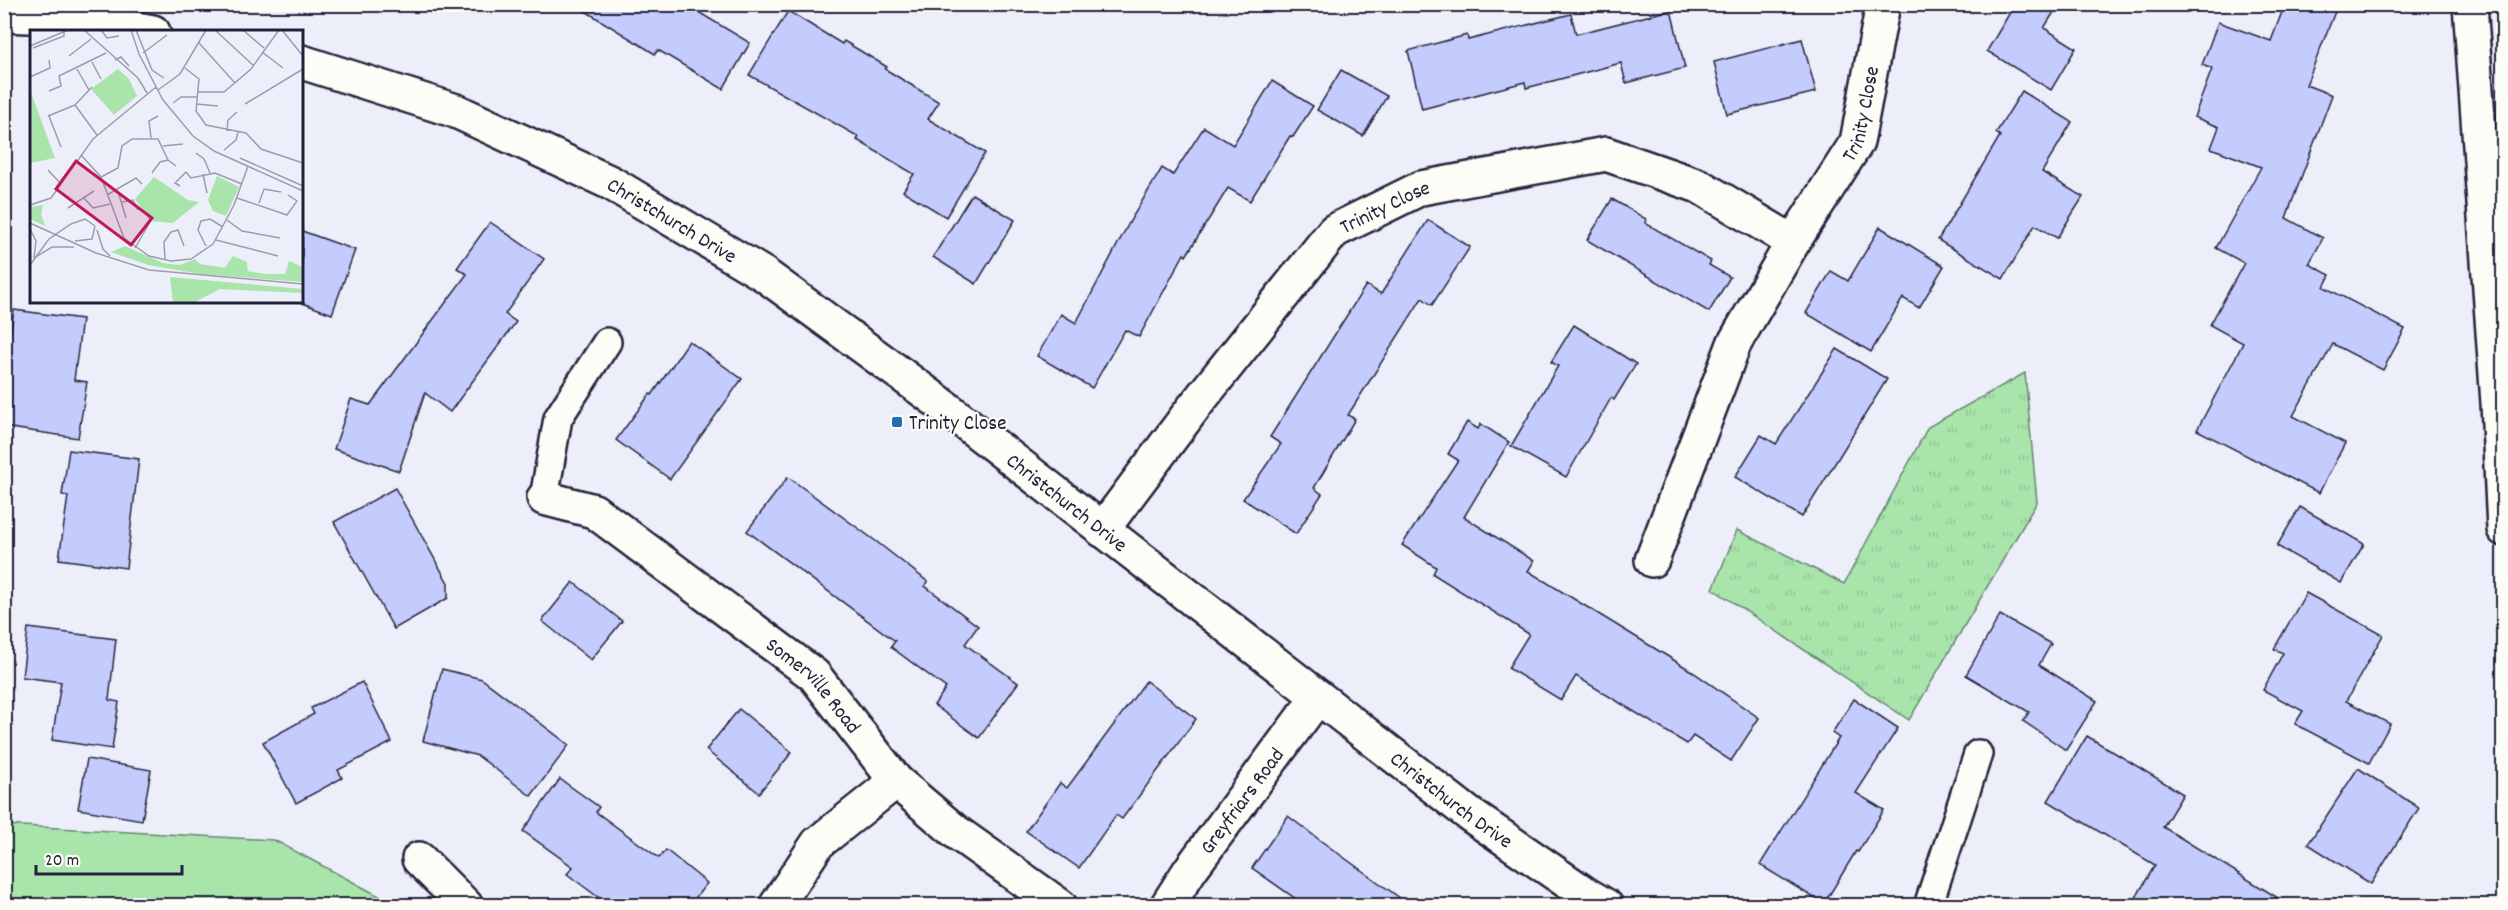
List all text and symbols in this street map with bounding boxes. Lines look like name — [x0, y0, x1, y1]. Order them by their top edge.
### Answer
inset map — [30, 30, 303, 303]
street label: Trinity Close — [1836, 64, 1889, 169]
street label: Christchurch Drive — [600, 172, 741, 273]
street label: Trinity Close — [1336, 175, 1432, 244]
place label: Trinity Close — [909, 410, 1006, 440]
marker: Trinity Close — [890, 415, 904, 429]
street label: Christchurch Drive — [998, 448, 1133, 561]
street label: Somerville Road — [758, 632, 866, 741]
street label: Greyfriars Road — [1194, 743, 1293, 862]
street label: Christchurch Drive — [1382, 746, 1518, 858]
scale bar — [36, 838, 182, 876]
text: 20 m — [45, 849, 79, 874]

